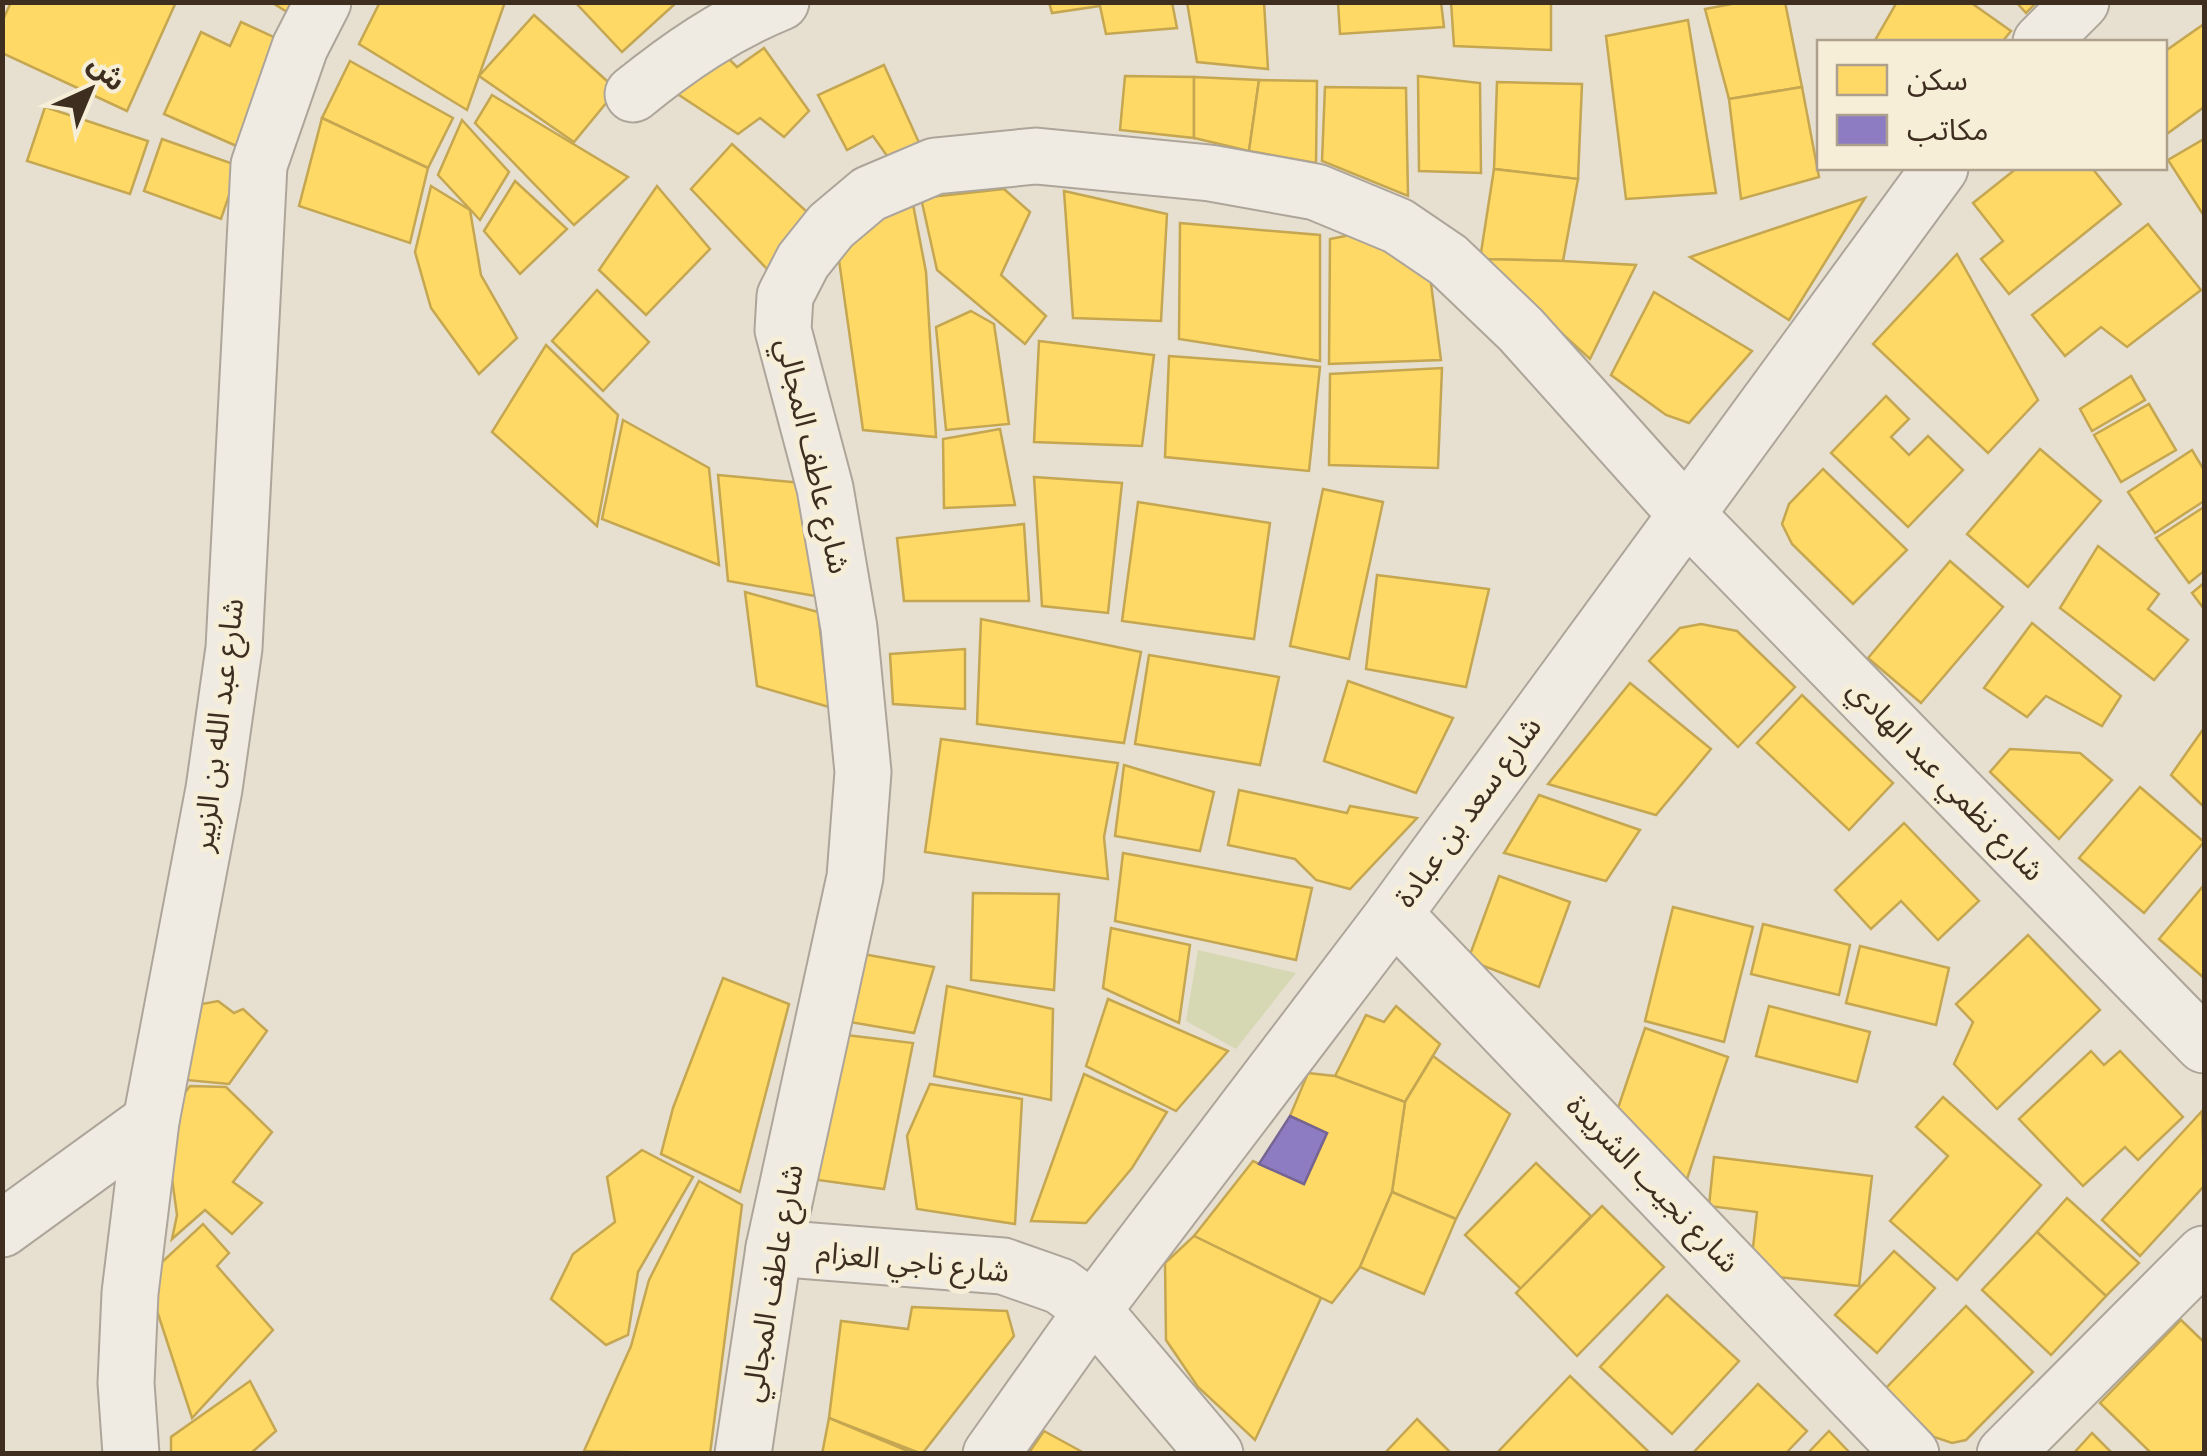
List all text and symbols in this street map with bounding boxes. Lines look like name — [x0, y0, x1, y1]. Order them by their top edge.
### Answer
north arrow — [40, 40, 140, 140]
legend — [1817, 40, 2167, 170]
text: ش — [82, 44, 135, 98]
text: سكن — [1907, 58, 1968, 98]
text: مكاتب — [1907, 108, 1988, 148]
street label: شارع عاطف المجالي — [764, 334, 861, 578]
street label: شارع عبد الله بن الزبير — [180, 596, 255, 855]
street label: شارع نظمي عبد الهادي — [1837, 669, 2055, 892]
street label: شارع سعد بن عبادة — [1384, 707, 1552, 917]
street label: شارع نجيب الشريدة — [1556, 1085, 1750, 1283]
street label: شارع عاطف المجالي — [729, 1161, 815, 1405]
street label: شارع ناجي العزام — [814, 1230, 1011, 1295]

